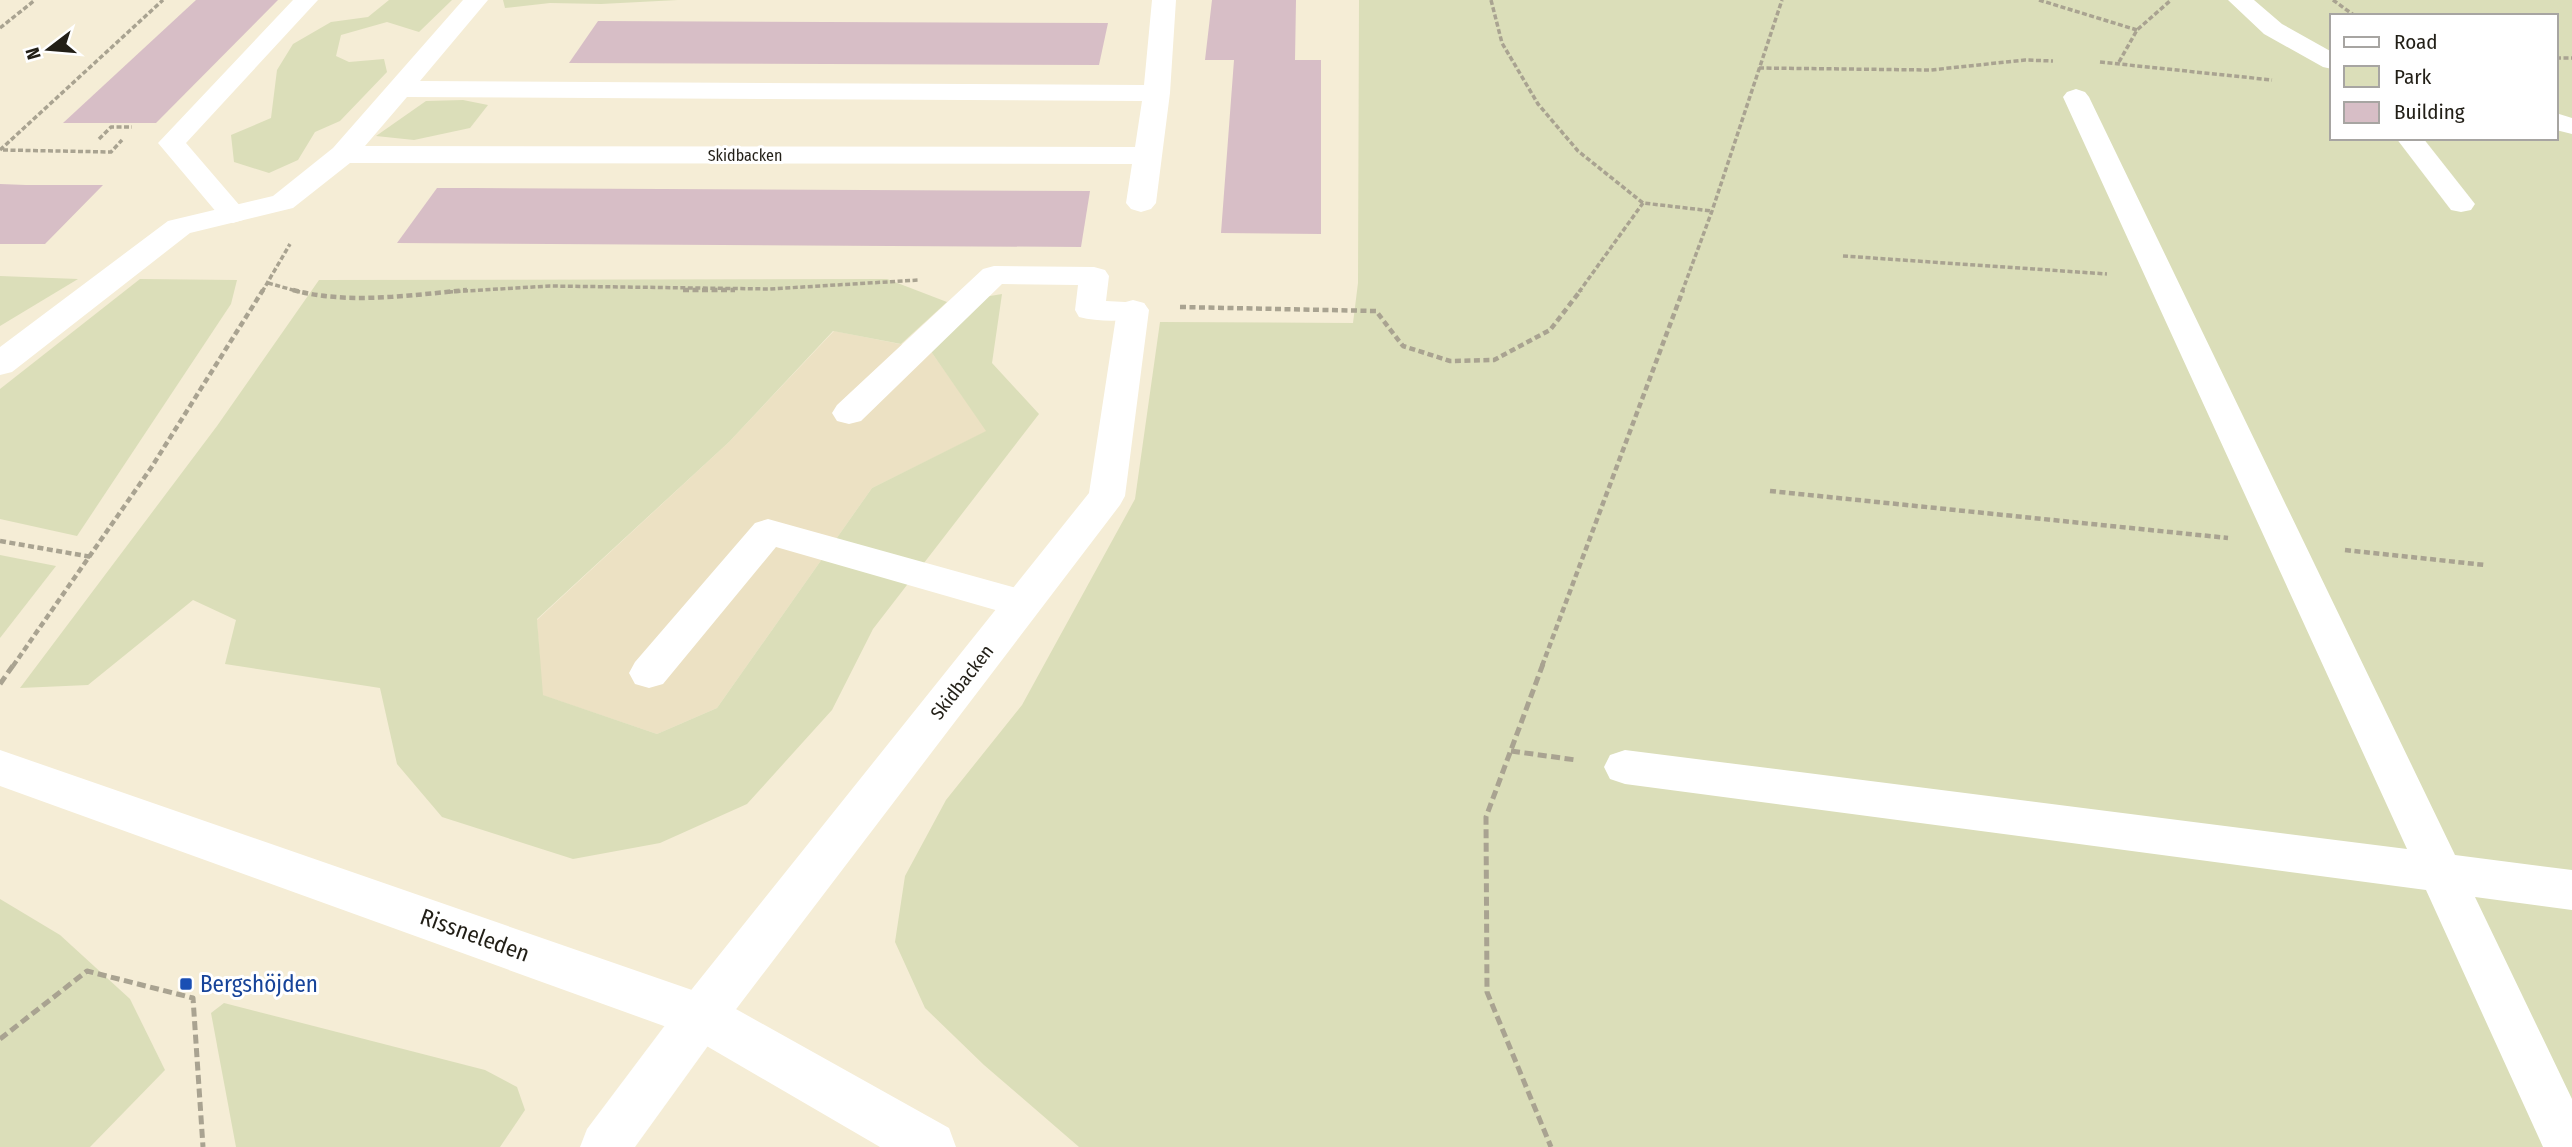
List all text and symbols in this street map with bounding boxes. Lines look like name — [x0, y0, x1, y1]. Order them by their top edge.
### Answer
north arrow — [14, 14, 84, 84]
legend — [2330, 14, 2558, 140]
text: Road — [2394, 29, 2438, 55]
text: N — [21, 45, 46, 62]
text: Park — [2394, 64, 2432, 90]
text: Building — [2394, 99, 2465, 125]
street label: Skidbacken — [708, 146, 782, 165]
street label: Skidbacken — [926, 640, 998, 724]
street label: Rissneleden — [416, 902, 534, 968]
place label: Bergshöjden — [200, 970, 318, 998]
marker: Bergshöjden — [178, 976, 194, 992]

